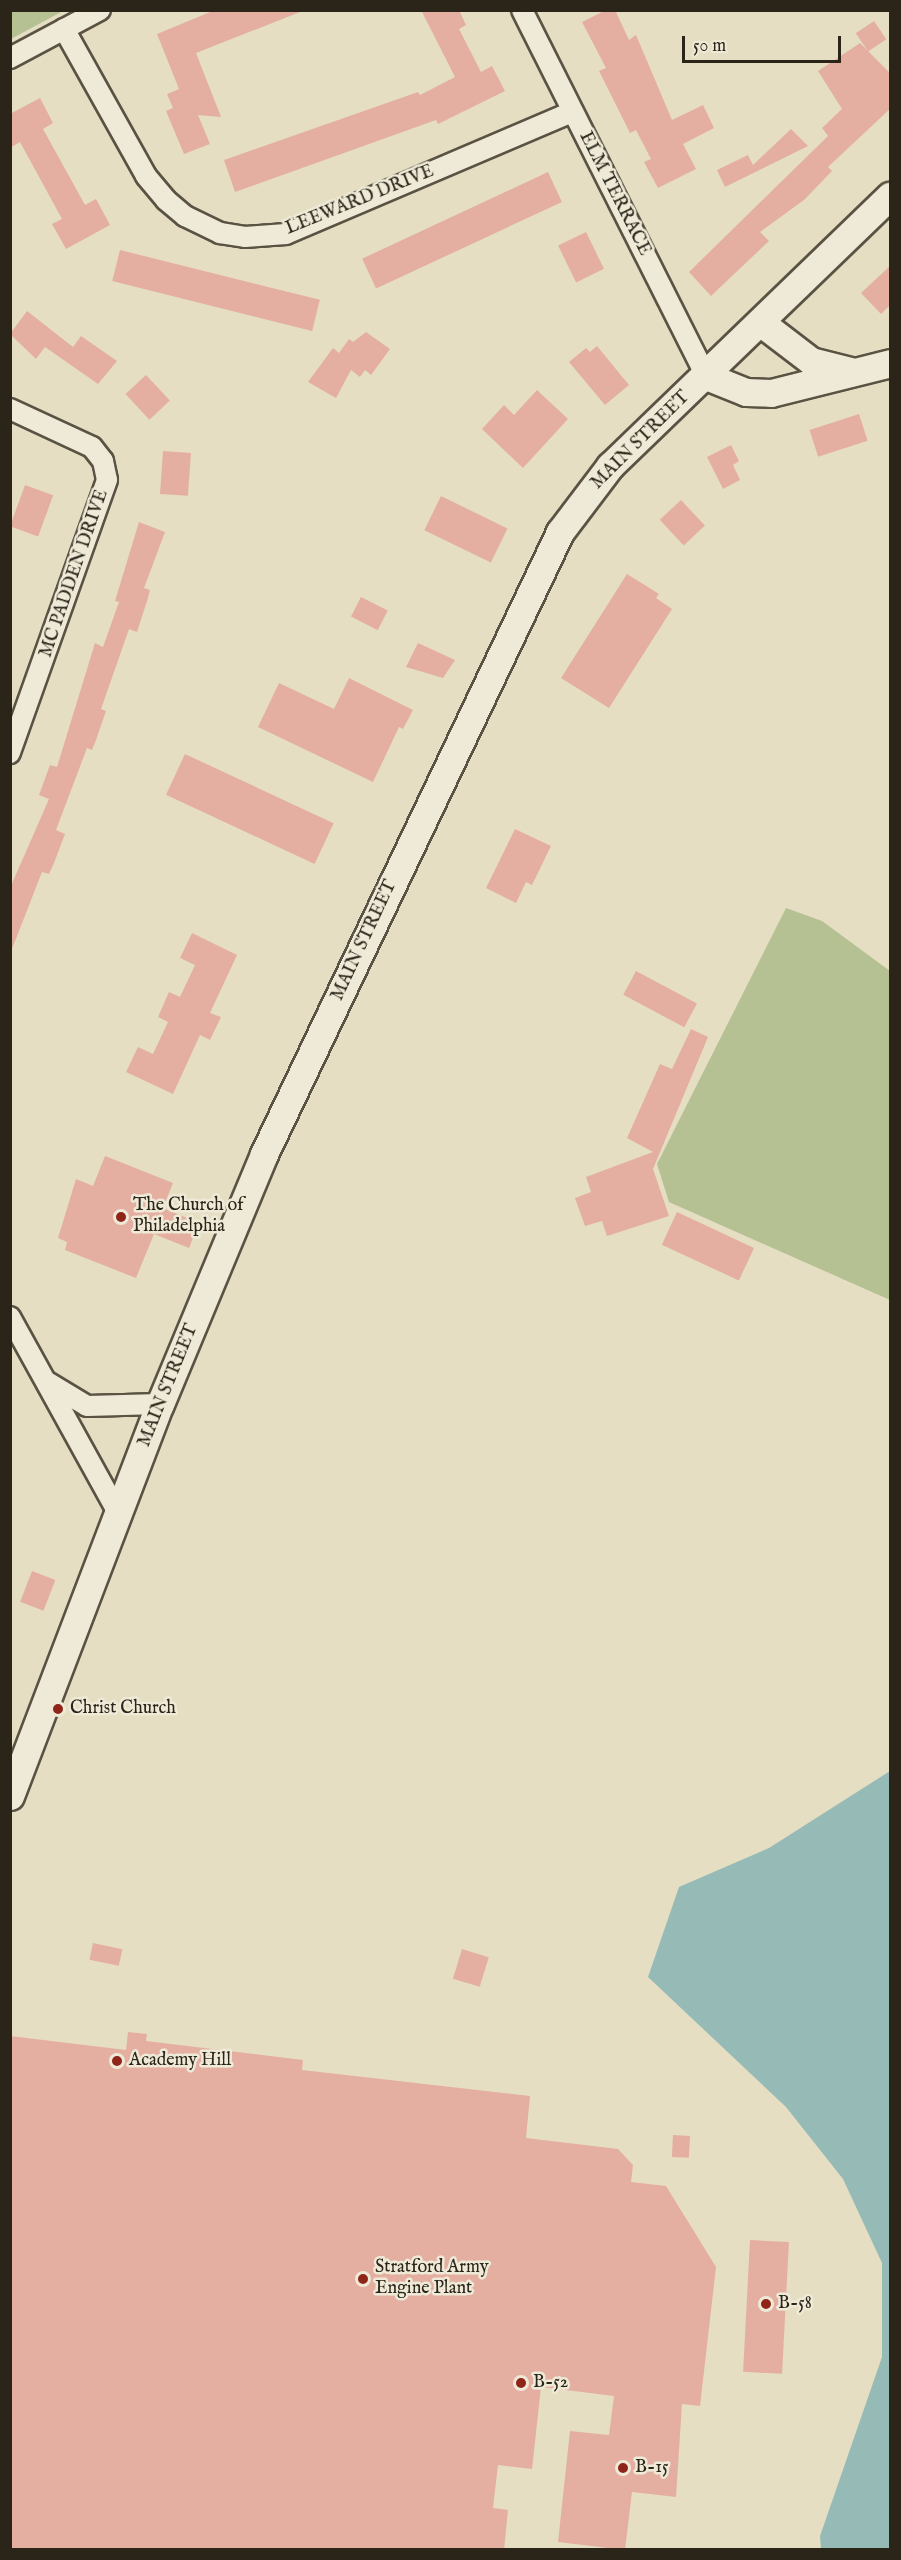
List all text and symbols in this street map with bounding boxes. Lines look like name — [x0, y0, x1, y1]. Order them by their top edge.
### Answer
scale bar — [685, 24, 844, 62]
text: 50 m — [693, 35, 726, 58]
street label: ELM TERRACE — [573, 128, 655, 260]
street label: LEEWARD DRIVE — [283, 161, 437, 241]
street label: MAIN STREET — [587, 387, 695, 495]
street label: MC PADDEN DRIVE — [36, 487, 114, 661]
street label: MAIN STREET — [328, 877, 402, 1005]
place label: The Church of Philadelphia — [133, 1196, 244, 1238]
marker: The Church of Philadelphia — [114, 1210, 128, 1224]
street label: MAIN STREET — [135, 1322, 203, 1450]
place label: Christ Church — [70, 1698, 176, 1720]
marker: Christ Church — [51, 1702, 65, 1716]
place label: Academy Hill — [129, 2050, 231, 2072]
marker: Academy Hill — [110, 2054, 124, 2068]
place label: Stratford Army Engine Plant — [375, 2258, 489, 2300]
marker: Stratford Army Engine Plant — [356, 2272, 370, 2286]
place label: B-58 — [778, 2293, 812, 2315]
marker: B-58 — [759, 2297, 773, 2311]
place label: B-52 — [533, 2372, 568, 2394]
marker: B-52 — [514, 2376, 528, 2390]
place label: B-15 — [635, 2457, 668, 2479]
marker: B-15 — [616, 2461, 630, 2475]

